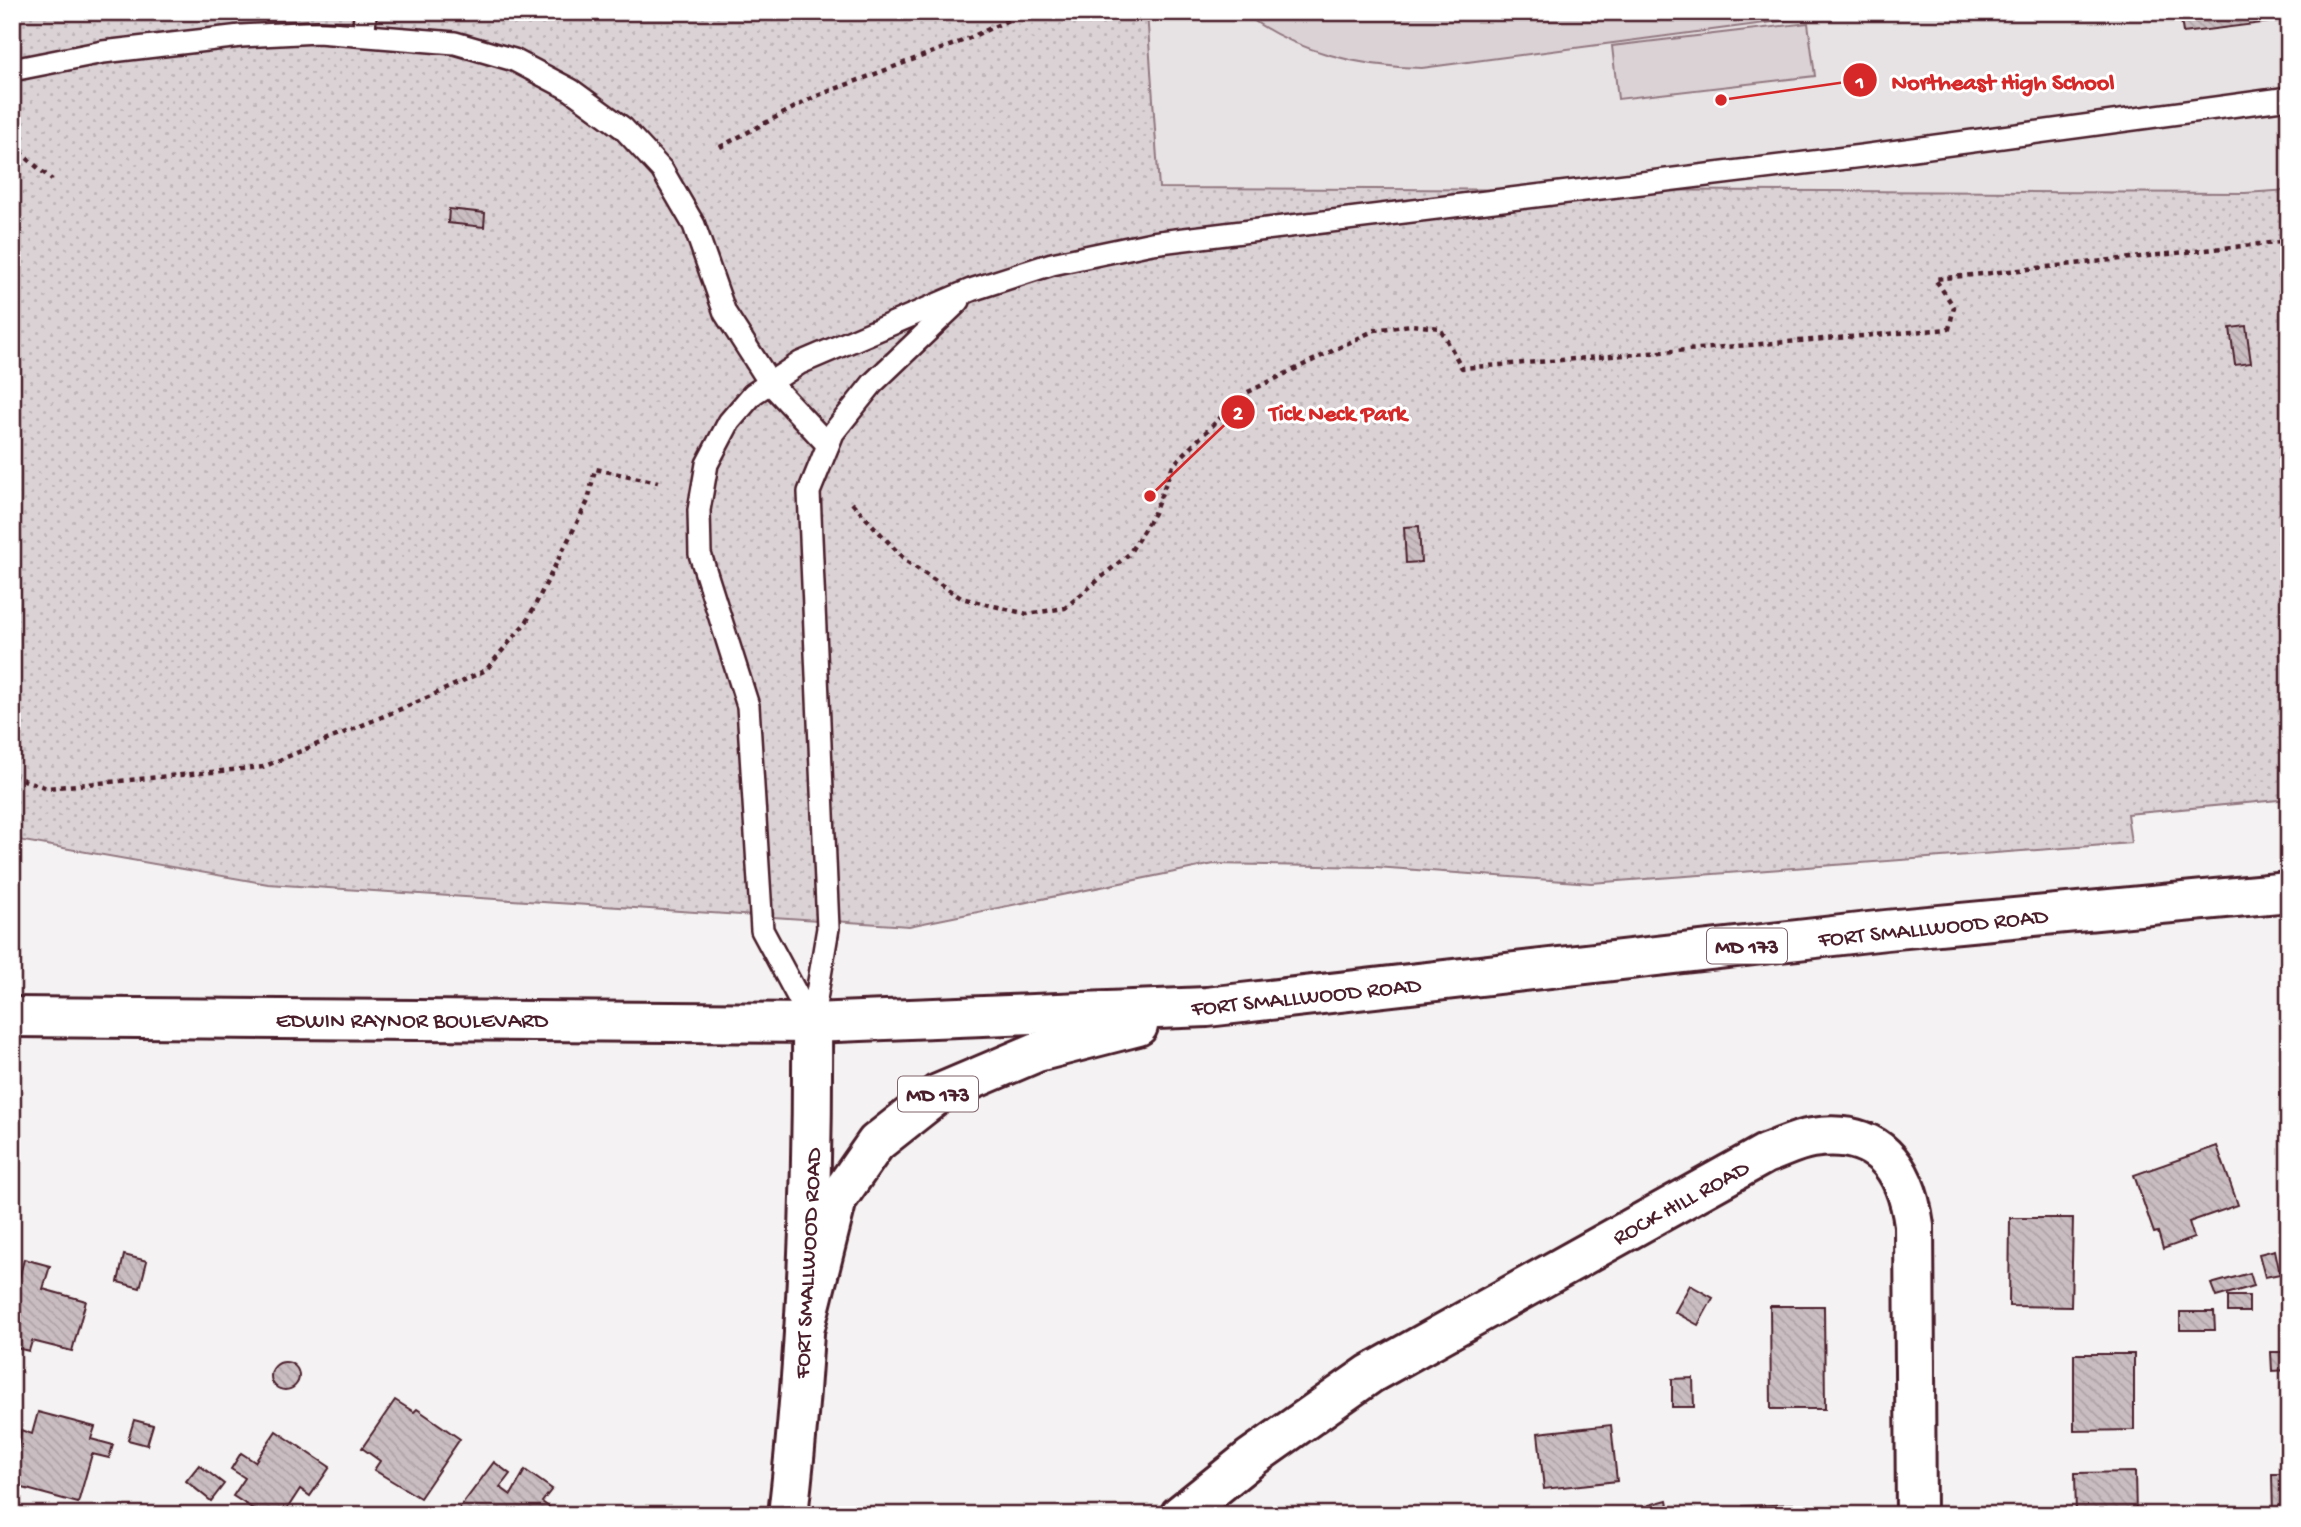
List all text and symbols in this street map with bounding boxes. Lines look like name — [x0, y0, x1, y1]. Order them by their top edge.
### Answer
callout: Northeast High School — [1843, 58, 2129, 103]
text: Northeast High School — [1892, 70, 2114, 99]
text: 1 — [1855, 72, 1864, 97]
callout: Tick Neck Park — [1220, 389, 1421, 434]
text: Tick Neck Park — [1267, 401, 1410, 430]
text: 2 — [1233, 403, 1244, 428]
street label: FORT SMALLWOOD ROAD — [1816, 904, 2051, 955]
road number: MD 173 — [1707, 928, 1787, 964]
street label: FORT SMALLWOOD ROAD — [1189, 973, 1424, 1024]
street label: EDWIN RAYNOR BOULEVARD — [276, 1009, 549, 1036]
road number: MD 173 — [898, 1076, 978, 1112]
street label: FORT SMALLWOOD ROAD — [790, 1146, 829, 1380]
street label: ROCK HILL ROAD — [1609, 1155, 1756, 1253]

